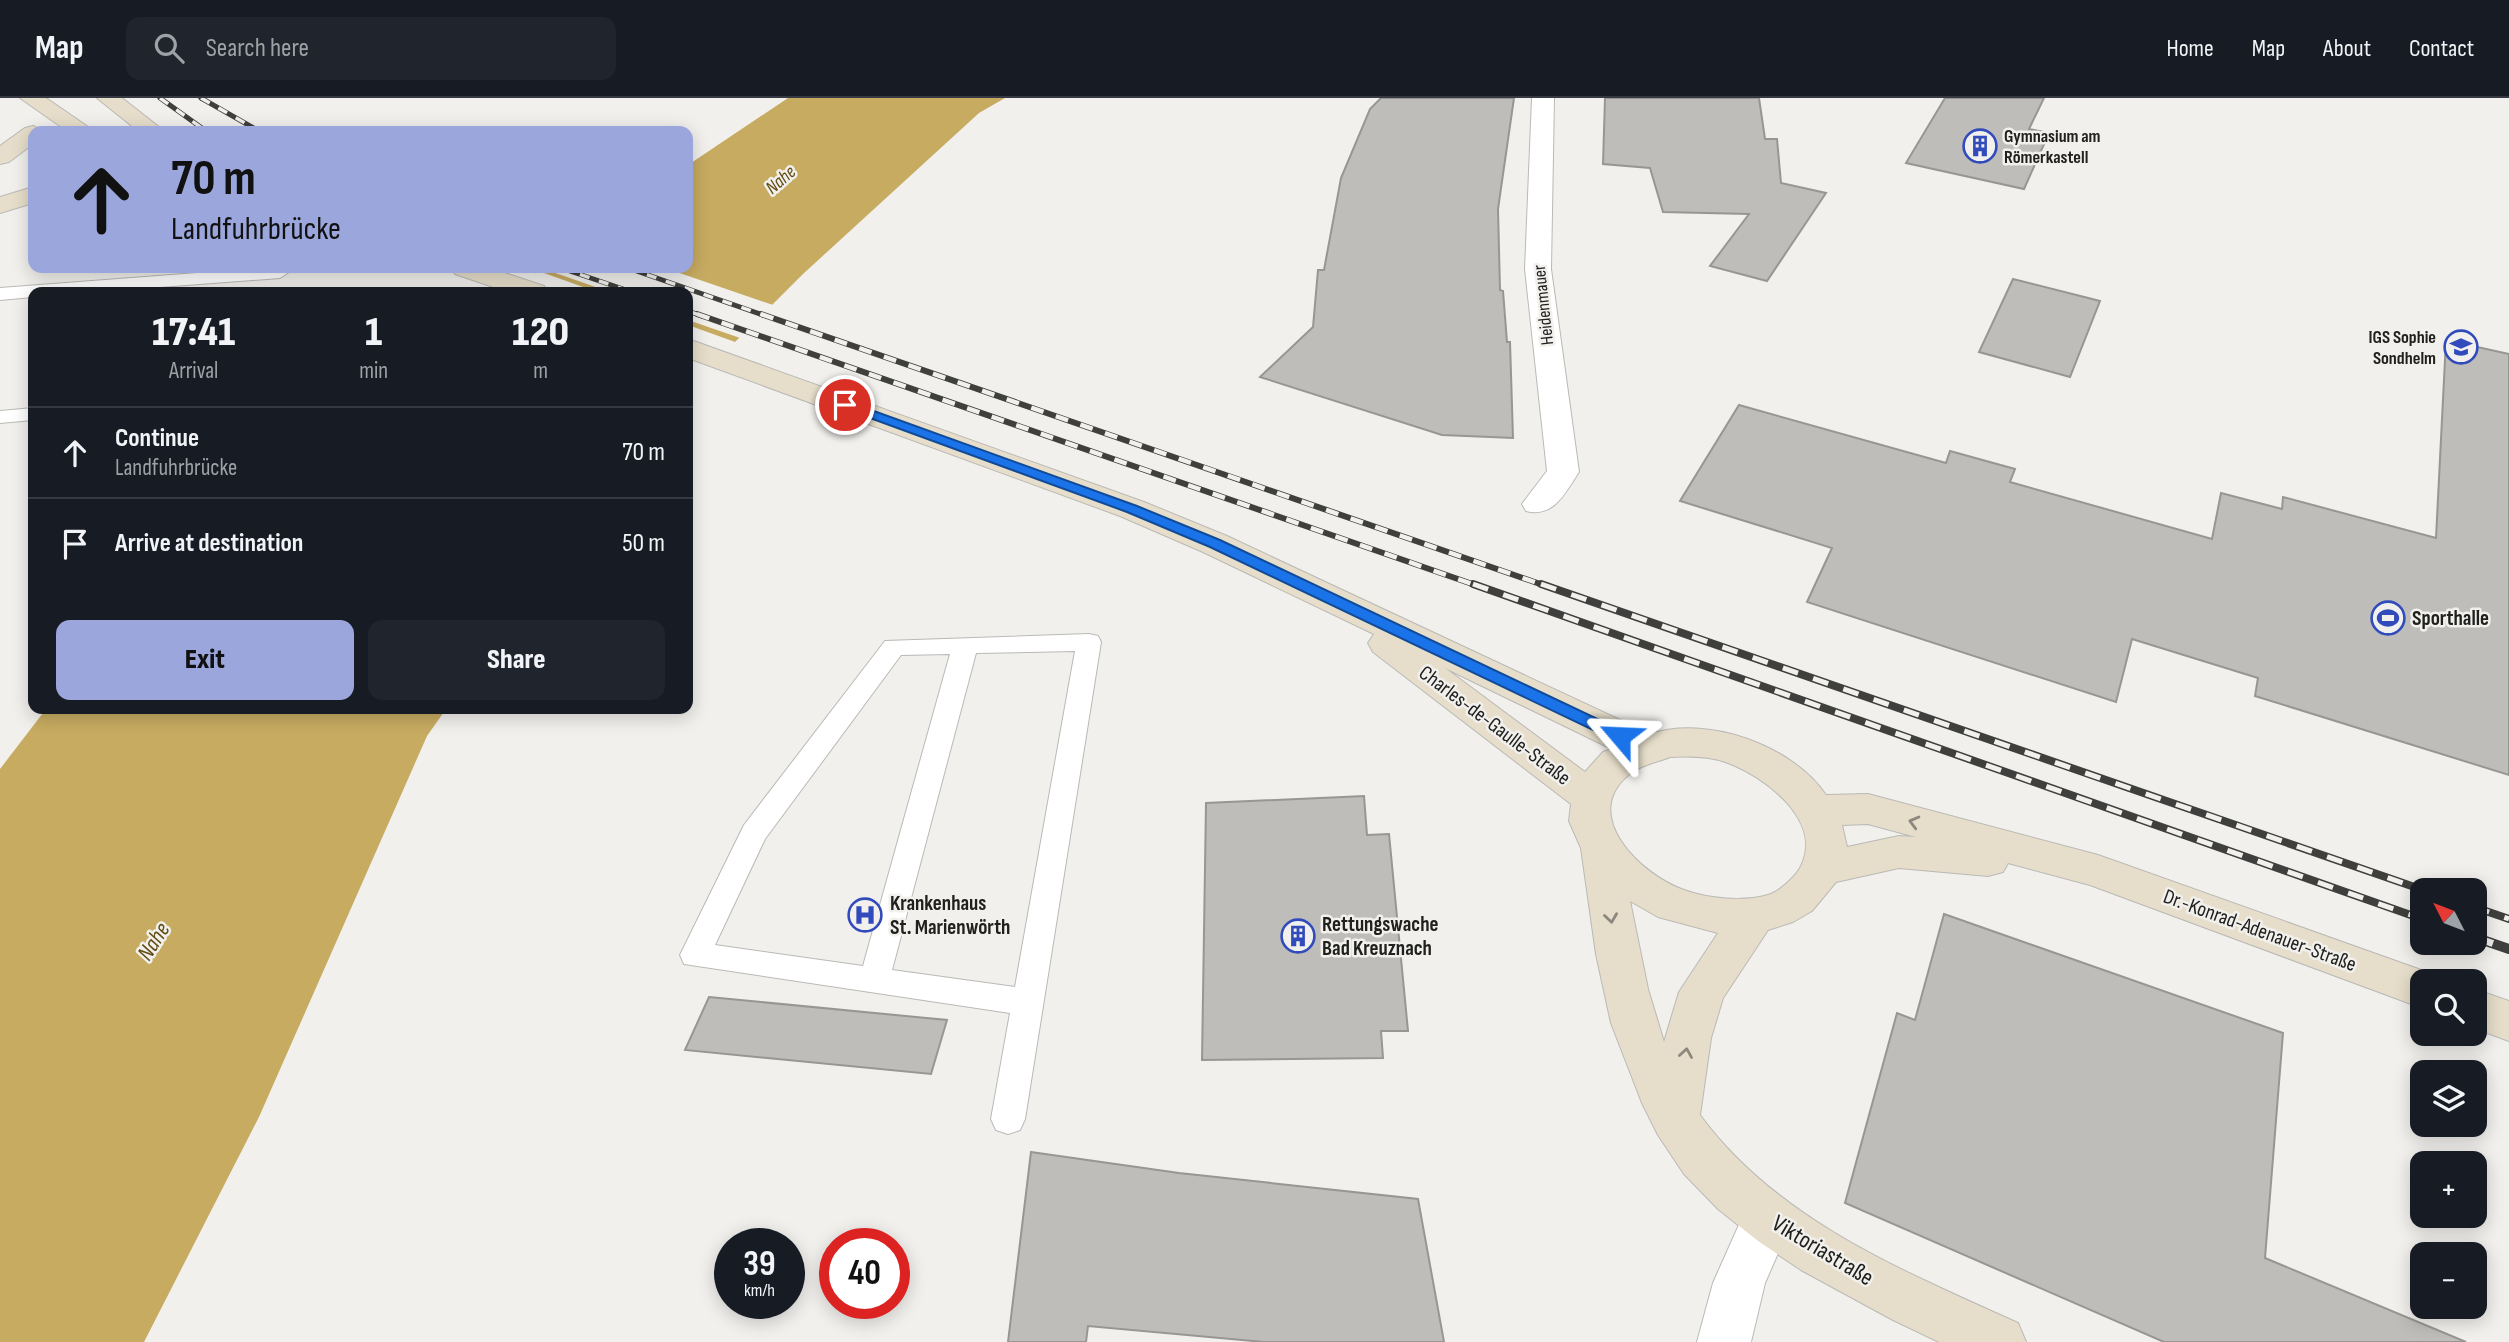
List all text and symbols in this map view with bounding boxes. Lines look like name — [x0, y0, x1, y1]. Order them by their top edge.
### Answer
search box — [126, 17, 616, 80]
text: Map — [35, 28, 84, 68]
icon: search — [150, 29, 188, 67]
text: Search here — [206, 33, 309, 64]
text: Home — [2166, 34, 2214, 63]
text: Map — [2252, 34, 2285, 63]
text: About — [2323, 34, 2371, 63]
text: Contact — [2409, 34, 2474, 63]
place label: Gymnasium am Römerkastell — [2004, 126, 2101, 168]
building icon: Gymnasium am Römerkastell — [1961, 127, 1999, 165]
text: 70 m — [171, 150, 256, 209]
icon: ahead — [56, 154, 147, 245]
water label: Nahe — [761, 160, 801, 199]
text: Landfuhrbrücke — [171, 210, 341, 249]
street label: Heidenmauer — [1529, 264, 1558, 346]
text: 17:41 — [152, 307, 235, 358]
text: 1 — [365, 307, 382, 358]
text: 120 — [512, 307, 569, 358]
place label: IGS Sophie Sondhelm — [2369, 327, 2436, 369]
school or university icon: IGS Sophie Sondhelm — [2442, 328, 2480, 366]
text: Arrival — [169, 357, 218, 385]
text: min — [359, 357, 388, 385]
text: m — [533, 357, 548, 385]
pin — [815, 375, 875, 435]
icon: arrive — [826, 386, 864, 424]
text: Continue — [115, 423, 199, 454]
icon: ahead — [56, 434, 94, 472]
text: 70 m — [622, 437, 665, 468]
text: Landfuhrbrücke — [115, 454, 237, 482]
icon: arrive — [56, 525, 94, 563]
text: Arrive at destination — [115, 528, 303, 559]
text: 50 m — [622, 528, 665, 559]
sports icon: Sporthalle — [2369, 599, 2407, 637]
place label: Sporthalle — [2412, 606, 2489, 631]
button: Exit — [56, 620, 354, 700]
button: Share — [368, 620, 665, 700]
street label: Charles-de-Gaulle-Straße — [1414, 660, 1575, 791]
position arrow — [1583, 699, 1657, 773]
one-way arrow — [1908, 815, 1920, 830]
north arrow — [2410, 878, 2487, 956]
map controls — [2410, 878, 2487, 1319]
street label: Dr.-Konrad-Adenauer-Straße — [2160, 884, 2360, 977]
place label: Krankenhaus St. Marienwörth — [890, 891, 1010, 940]
hospital icon: Krankenhaus St. Marienwörth — [846, 896, 884, 934]
place label: Rettungswache Bad Kreuznach — [1322, 912, 1439, 961]
one-way arrow — [1603, 912, 1618, 924]
water label: Nahe — [131, 917, 176, 966]
building icon: Rettungswache Bad Kreuznach — [1279, 917, 1317, 955]
button: search — [2410, 969, 2487, 1046]
one-way arrow — [1678, 1047, 1693, 1059]
button: layers — [2410, 1060, 2487, 1137]
button: + — [2410, 1151, 2487, 1228]
street label: Viktoriastraße — [1767, 1209, 1879, 1292]
speed limit sign: 40 — [819, 1228, 910, 1319]
button: − — [2410, 1242, 2487, 1319]
text: 39 — [743, 1243, 776, 1286]
text: km/h — [744, 1280, 775, 1301]

